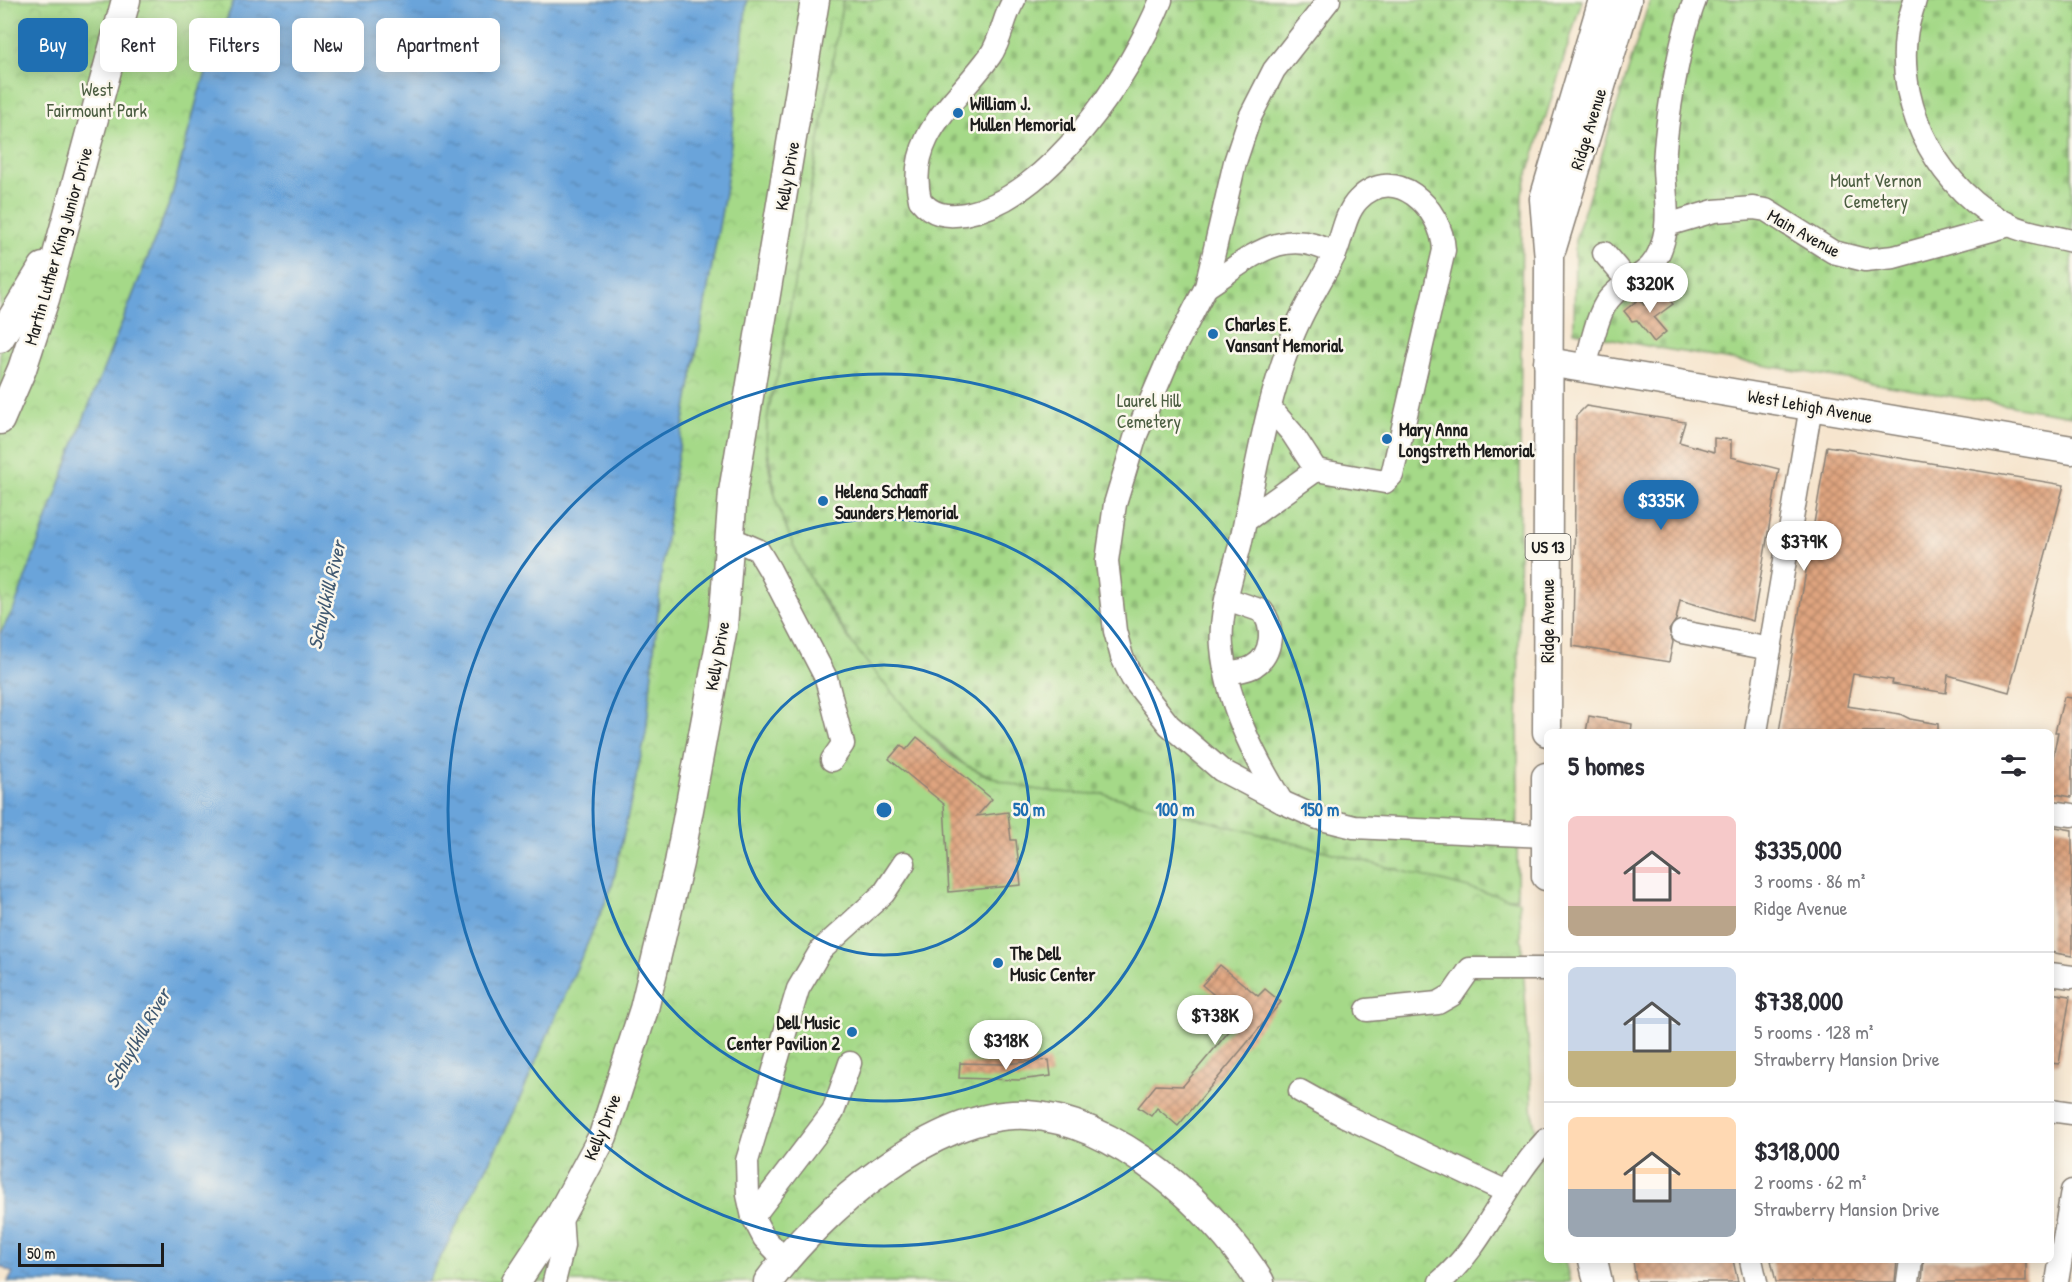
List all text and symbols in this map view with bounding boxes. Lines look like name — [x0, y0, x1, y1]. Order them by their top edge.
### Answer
chip: Buy — [18, 18, 88, 72]
chip: Rent — [100, 18, 177, 72]
chip: Filters — [189, 18, 280, 72]
chip: New — [292, 18, 364, 72]
chip: Apartment — [376, 18, 500, 72]
park label: West Fairmount Park — [46, 77, 148, 123]
street label: Ridge Avenue — [1564, 85, 1612, 173]
place label: William J. Mullen Memorial — [970, 91, 1076, 137]
marker: William J. Mullen Memorial — [951, 106, 965, 120]
street label: Kelly Drive — [769, 139, 805, 213]
street label: Martin Luther King Junior Drive — [18, 144, 98, 348]
park label: Mount Vernon Cemetery — [1830, 168, 1922, 214]
street label: Main Avenue — [1763, 203, 1845, 263]
pin: $320K — [1608, 263, 1692, 314]
text: $320K — [1626, 269, 1674, 296]
place label: Charles E. Vansant Memorial — [1225, 312, 1344, 358]
marker: Charles E. Vansant Memorial — [1206, 327, 1220, 341]
street label: West Lehigh Avenue — [1746, 383, 1874, 429]
park label: Laurel Hill Cemetery — [1117, 388, 1182, 434]
place label: Mary Anna Longstreth Memorial — [1399, 417, 1536, 464]
marker: Mary Anna Longstreth Memorial — [1380, 432, 1394, 446]
place label: Helena Schaaff Saunders Memorial — [835, 479, 959, 525]
pin: $335K — [1619, 480, 1703, 531]
text: $335K — [1638, 486, 1684, 513]
marker: Helena Schaaff Saunders Memorial — [816, 494, 830, 508]
pin: $379K — [1762, 521, 1846, 572]
text: $379K — [1781, 527, 1827, 554]
road number: US 13 — [1526, 534, 1570, 560]
water label: Schuylkill River — [300, 536, 353, 652]
street label: Ridge Avenue — [1535, 579, 1560, 663]
street label: Kelly Drive — [699, 619, 735, 693]
text: 5 homes — [1568, 748, 1644, 783]
icon: filters — [1997, 749, 2030, 782]
text: 50 m — [1013, 797, 1045, 822]
text: 100 m — [1155, 797, 1195, 822]
text: 150 m — [1301, 797, 1339, 822]
centre of rings — [874, 800, 894, 820]
text: $335,000 — [1754, 832, 1842, 867]
icon: home — [1616, 840, 1688, 912]
text: 3 rooms · 86 m² — [1754, 867, 1865, 894]
text: Ridge Avenue — [1754, 894, 1848, 921]
place label: The Dell Music Center — [1009, 941, 1096, 987]
marker: The Dell Music Center — [991, 956, 1005, 970]
water label: Schuylkill River — [98, 981, 178, 1093]
text: $738,000 — [1754, 983, 1843, 1018]
icon: home — [1616, 991, 1688, 1063]
pin: $738K — [1173, 995, 1257, 1046]
text: $738K — [1191, 1001, 1239, 1028]
place label: Dell Music Center Pavilion 2 — [727, 1010, 841, 1056]
text: 5 rooms · 128 m² — [1754, 1018, 1873, 1045]
pin: $318K — [964, 1020, 1048, 1071]
marker: Dell Music Center Pavilion 2 — [845, 1025, 859, 1039]
text: $318K — [983, 1026, 1029, 1053]
text: Strawberry Mansion Drive — [1754, 1045, 1940, 1072]
street label: Kelly Drive — [577, 1090, 627, 1164]
text: $318,000 — [1754, 1133, 1840, 1168]
icon: home — [1616, 1141, 1688, 1213]
text: 2 rooms · 62 m² — [1754, 1168, 1866, 1195]
text: Strawberry Mansion Drive — [1754, 1195, 1940, 1222]
scale bar — [18, 1240, 164, 1268]
text: 50 m — [27, 1242, 56, 1264]

